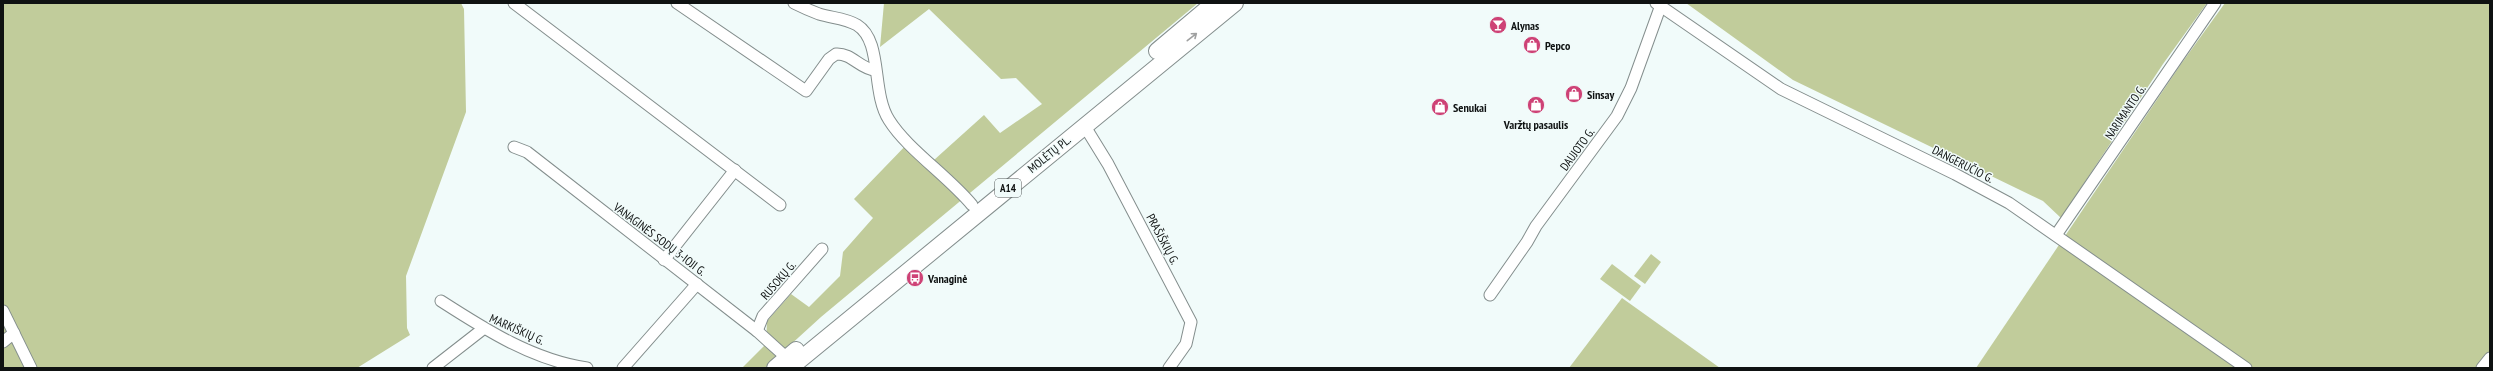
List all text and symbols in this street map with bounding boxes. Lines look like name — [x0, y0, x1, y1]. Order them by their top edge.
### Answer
bar icon: Alynas — [1488, 15, 1508, 35]
place label: Alynas — [1510, 18, 1539, 33]
one-way arrow — [1186, 33, 1197, 42]
shop icon: Pepco — [1522, 35, 1542, 55]
place label: Pepco — [1545, 38, 1571, 53]
street label: NARIMANTO G. — [2101, 82, 2149, 142]
shop icon: Sinsay — [1564, 84, 1584, 104]
place label: Sinsay — [1587, 87, 1615, 102]
shop icon: Varžtų pasaulis — [1526, 95, 1546, 115]
shop icon: Senukai — [1430, 97, 1450, 117]
place label: Senukai — [1453, 100, 1487, 115]
place label: Varžtų pasaulis — [1503, 117, 1568, 132]
street label: DAUJOTO G. — [1556, 125, 1598, 173]
street label: MOLĖTŲ PL. — [1024, 132, 1074, 176]
street label: DANGERUČIO G. — [1930, 142, 1996, 186]
road number: A14 — [995, 179, 1021, 197]
street label: VANAGINĖS SODŲ 3-IOJI G. — [610, 199, 709, 279]
street label: PRAŠIŠKIŲ G. — [1143, 211, 1183, 267]
street label: RUSOKŲ G. — [757, 258, 799, 302]
bus stop icon: Vanaginė — [905, 268, 925, 288]
place label: Vanaginė — [927, 271, 967, 286]
street label: MARKIŠKIŲ G. — [487, 310, 547, 348]

